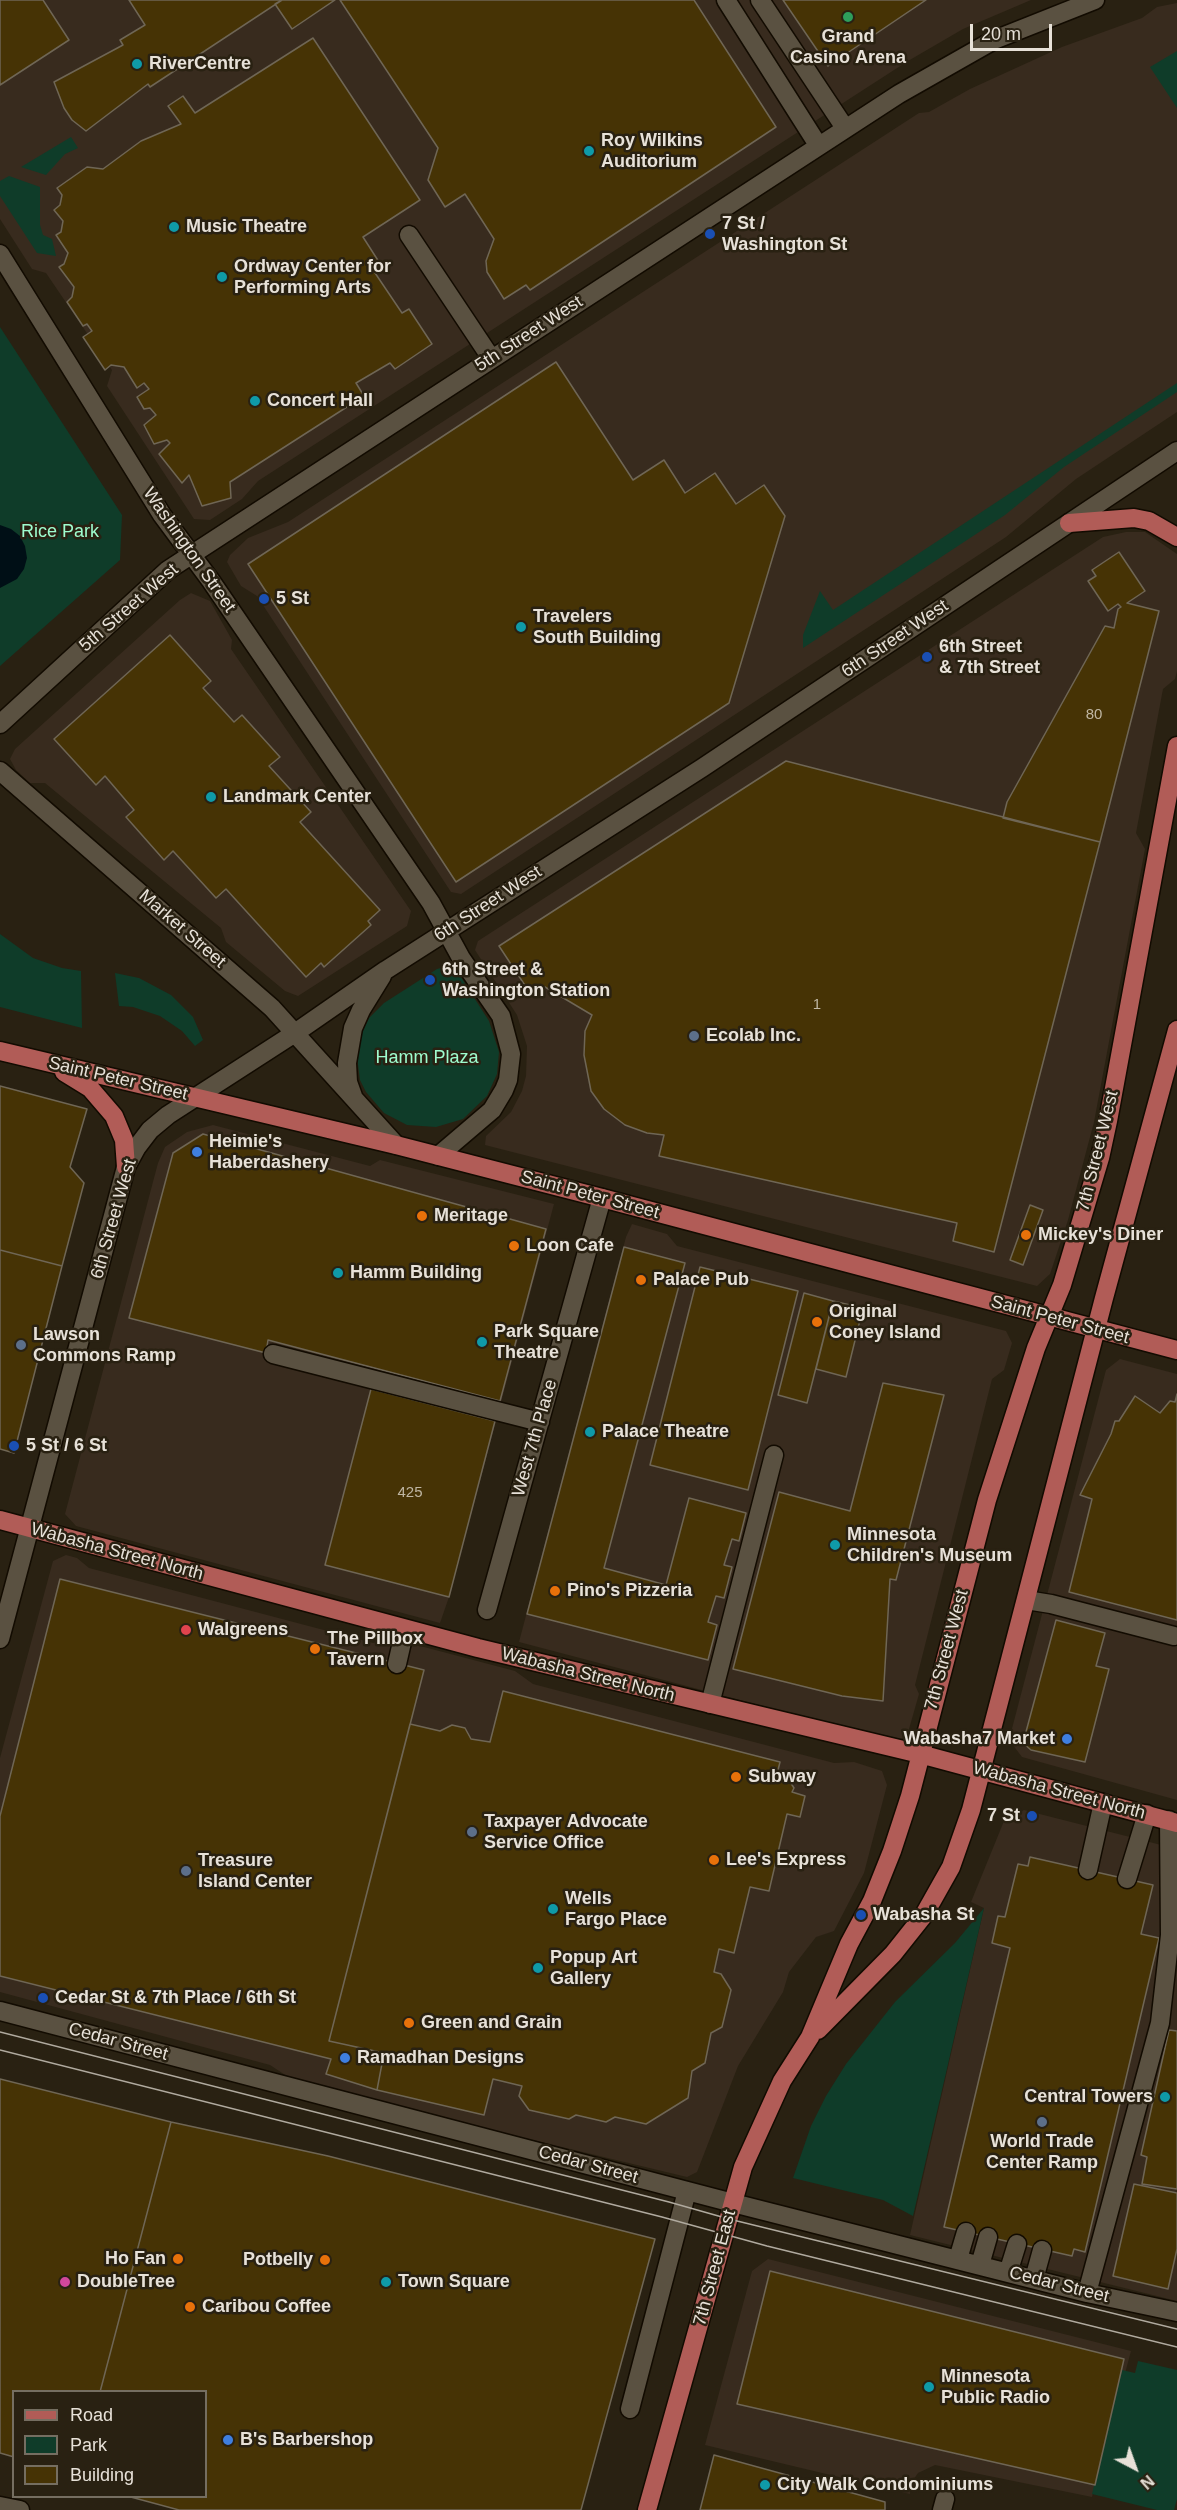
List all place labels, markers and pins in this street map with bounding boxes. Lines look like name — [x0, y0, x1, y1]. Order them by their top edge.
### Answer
marker: Grand Casino Arena — [841, 10, 855, 24]
place label: Grand Casino Arena — [790, 26, 906, 68]
place label: RiverCentre — [149, 53, 251, 75]
marker: RiverCentre — [130, 57, 144, 71]
place label: Roy Wilkins Auditorium — [601, 130, 703, 172]
marker: Roy Wilkins Auditorium — [582, 144, 596, 158]
place label: 7 St / Washington St — [722, 213, 847, 256]
place label: Music Theatre — [186, 216, 307, 238]
marker: Music Theatre — [167, 220, 181, 234]
marker: 7 St / Washington St — [703, 227, 717, 241]
place label: Ordway Center for Performing Arts — [234, 256, 391, 298]
marker: Ordway Center for Performing Arts — [215, 270, 229, 284]
place label: Concert Hall — [267, 390, 373, 412]
marker: Concert Hall — [248, 394, 262, 408]
place label: 5 St — [276, 588, 309, 610]
marker: 5 St — [257, 592, 271, 606]
place label: Travelers South Building — [533, 606, 661, 648]
marker: Travelers South Building — [514, 620, 528, 634]
place label: 6th Street & 7th Street — [939, 636, 1040, 678]
marker: 6th Street & 7th Street — [920, 650, 934, 664]
place label: Landmark Center — [223, 786, 371, 808]
marker: Landmark Center — [204, 790, 218, 804]
place label: 6th Street & Washington Station — [442, 959, 610, 1002]
marker: 6th Street & Washington Station — [423, 973, 437, 987]
place label: Ecolab Inc. — [706, 1025, 801, 1047]
marker: Ecolab Inc. — [687, 1029, 701, 1043]
place label: Heimie's Haberdashery — [209, 1131, 329, 1174]
marker: Heimie's Haberdashery — [190, 1145, 204, 1159]
place label: Meritage — [434, 1205, 508, 1227]
marker: Meritage — [415, 1209, 429, 1223]
place label: Mickey's Diner — [1038, 1224, 1163, 1246]
marker: Mickey's Diner — [1019, 1228, 1033, 1242]
place label: Loon Cafe — [526, 1235, 614, 1257]
marker: Loon Cafe — [507, 1239, 521, 1253]
place label: Hamm Building — [350, 1262, 482, 1284]
marker: Hamm Building — [331, 1266, 345, 1280]
place label: Palace Pub — [653, 1269, 749, 1291]
marker: Palace Pub — [634, 1273, 648, 1287]
place label: Original Coney Island — [829, 1301, 941, 1344]
marker: Original Coney Island — [810, 1315, 824, 1329]
place label: Park Square Theatre — [494, 1321, 599, 1364]
place label: Lawson Commons Ramp — [33, 1324, 176, 1366]
marker: Park Square Theatre — [475, 1335, 489, 1349]
marker: Lawson Commons Ramp — [14, 1338, 28, 1352]
place label: Palace Theatre — [602, 1421, 729, 1443]
marker: Palace Theatre — [583, 1425, 597, 1439]
place label: 5 St / 6 St — [26, 1435, 107, 1457]
marker: 5 St / 6 St — [7, 1439, 21, 1453]
place label: Minnesota Children's Museum — [847, 1524, 1012, 1567]
marker: Minnesota Children's Museum — [828, 1538, 842, 1552]
place label: Pino's Pizzeria — [567, 1580, 692, 1602]
marker: Pino's Pizzeria — [548, 1584, 562, 1598]
place label: Walgreens — [198, 1619, 288, 1641]
marker: Walgreens — [179, 1623, 193, 1637]
place label: The Pillbox Tavern — [327, 1628, 423, 1670]
marker: The Pillbox Tavern — [308, 1642, 322, 1656]
place label: Wabasha7 Market — [904, 1728, 1055, 1750]
marker: Wabasha7 Market — [1060, 1732, 1074, 1746]
place label: Subway — [748, 1766, 816, 1788]
marker: Subway — [729, 1770, 743, 1784]
place label: 7 St — [987, 1805, 1020, 1827]
marker: 7 St — [1025, 1809, 1039, 1823]
place label: Taxpayer Advocate Service Office — [484, 1811, 648, 1854]
marker: Taxpayer Advocate Service Office — [465, 1825, 479, 1839]
place label: Lee's Express — [726, 1849, 846, 1871]
place label: Treasure Island Center — [198, 1850, 312, 1892]
marker: Lee's Express — [707, 1853, 721, 1867]
marker: Treasure Island Center — [179, 1864, 193, 1878]
place label: Wells Fargo Place — [565, 1888, 667, 1930]
marker: Wells Fargo Place — [546, 1902, 560, 1916]
place label: Wabasha St — [873, 1904, 974, 1926]
marker: Wabasha St — [854, 1908, 868, 1922]
place label: Popup Art Gallery — [550, 1947, 637, 1990]
marker: Popup Art Gallery — [531, 1961, 545, 1975]
place label: Cedar St & 7th Place / 6th St — [55, 1987, 296, 2009]
marker: Cedar St & 7th Place / 6th St — [36, 1991, 50, 2005]
place label: Green and Grain — [421, 2012, 562, 2034]
marker: Green and Grain — [402, 2016, 416, 2030]
place label: Ramadhan Designs — [357, 2047, 524, 2069]
marker: Ramadhan Designs — [338, 2051, 352, 2065]
place label: Central Towers — [1024, 2086, 1153, 2108]
marker: Central Towers — [1158, 2090, 1172, 2104]
marker: World Trade Center Ramp — [1035, 2115, 1049, 2129]
place label: World Trade Center Ramp — [986, 2131, 1098, 2174]
place label: Ho Fan — [105, 2248, 166, 2270]
place label: Potbelly — [243, 2249, 313, 2271]
marker: Ho Fan — [171, 2252, 185, 2266]
marker: Potbelly — [318, 2253, 332, 2267]
place label: DoubleTree — [77, 2271, 175, 2293]
place label: Town Square — [398, 2271, 510, 2293]
marker: DoubleTree — [58, 2275, 72, 2289]
marker: Town Square — [379, 2275, 393, 2289]
place label: Caribou Coffee — [202, 2296, 331, 2318]
marker: Caribou Coffee — [183, 2300, 197, 2314]
place label: Minnesota Public Radio — [941, 2366, 1050, 2408]
marker: Minnesota Public Radio — [922, 2380, 936, 2394]
place label: B's Barbershop — [240, 2429, 373, 2451]
marker: B's Barbershop — [221, 2433, 235, 2447]
place label: City Walk Condominiums — [777, 2474, 993, 2496]
marker: City Walk Condominiums — [758, 2478, 772, 2492]

